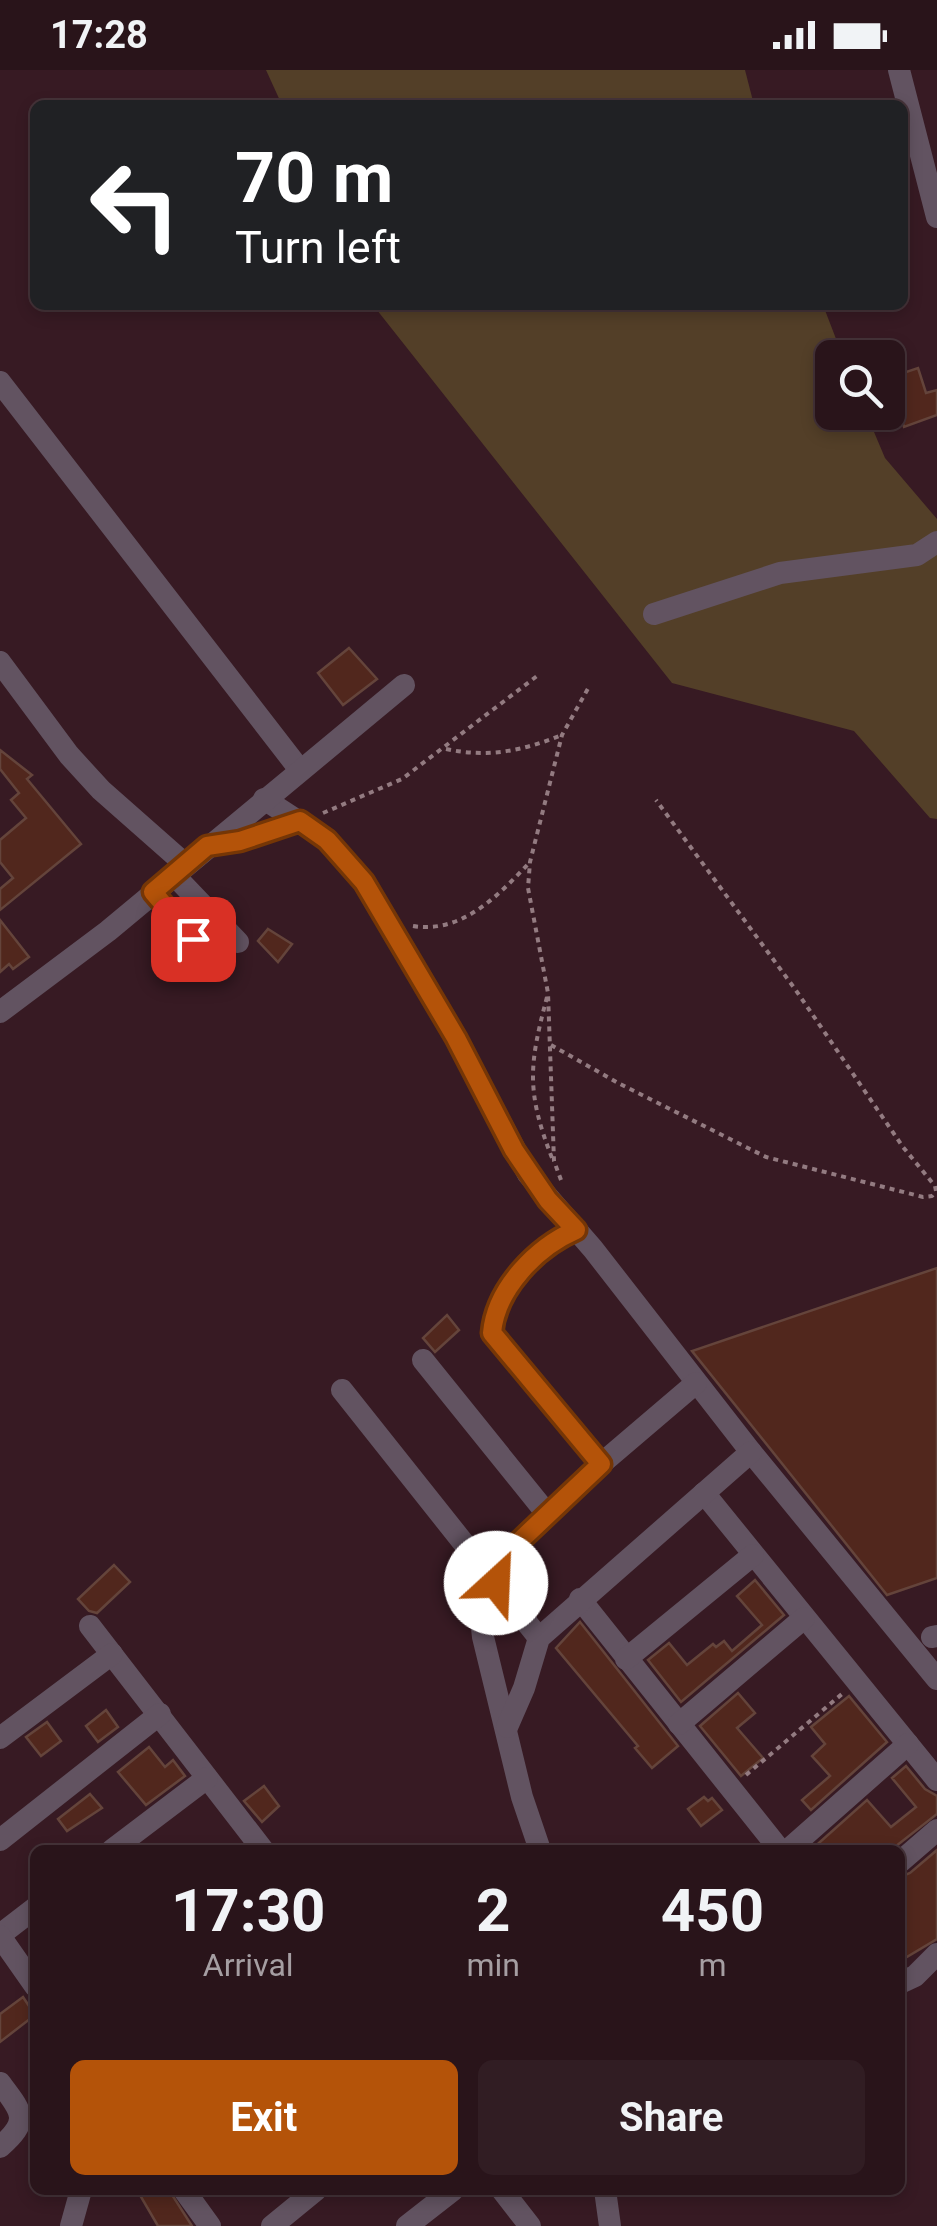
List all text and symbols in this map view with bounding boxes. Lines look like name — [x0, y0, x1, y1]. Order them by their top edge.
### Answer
text: 17:28 — [50, 13, 148, 57]
text: 70 m — [235, 137, 393, 219]
icon: left — [70, 140, 200, 270]
text: Turn left — [235, 221, 401, 274]
map controls — [815, 340, 905, 430]
button: search — [815, 340, 905, 430]
pin — [151, 897, 236, 982]
icon: arrive — [166, 912, 221, 967]
position arrow — [444, 1531, 548, 1635]
text: 17:30 — [171, 1875, 326, 1946]
text: 2 — [476, 1875, 510, 1946]
text: 450 — [661, 1875, 764, 1946]
text: Arrival — [203, 1946, 294, 1984]
text: min — [466, 1946, 520, 1984]
text: m — [698, 1946, 726, 1984]
button: Exit — [70, 2060, 458, 2175]
button: Share — [478, 2060, 865, 2175]

